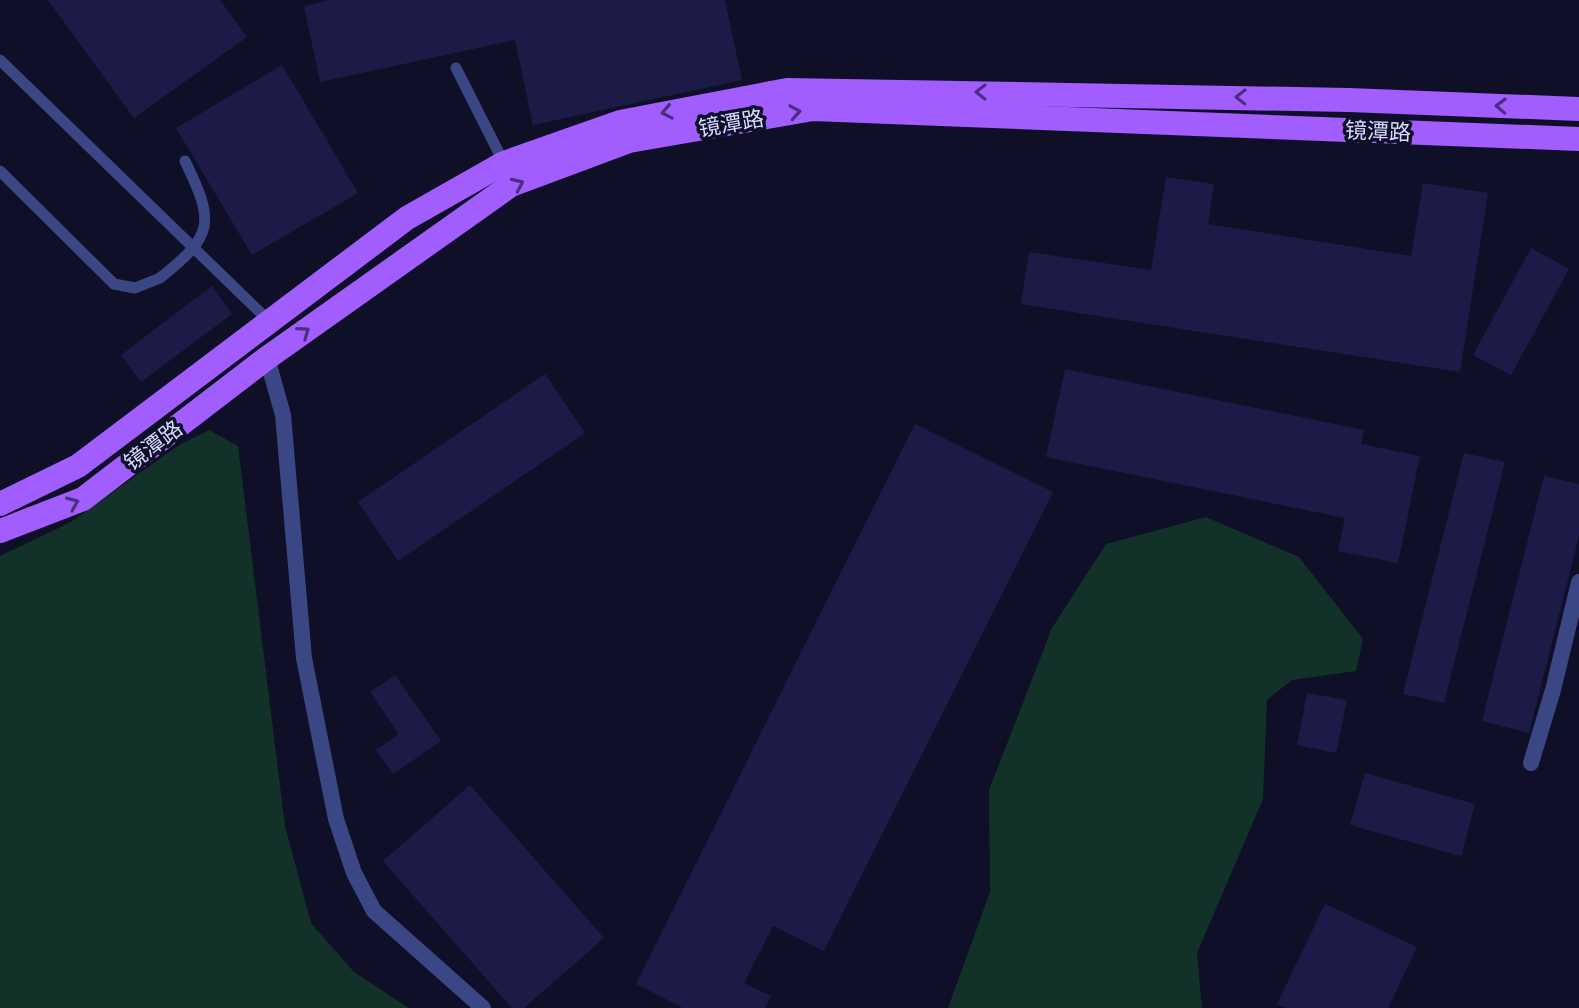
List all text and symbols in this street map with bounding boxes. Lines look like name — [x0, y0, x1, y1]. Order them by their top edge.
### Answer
one-way arrow — [974, 83, 987, 101]
one-way arrow — [1234, 89, 1247, 106]
one-way arrow — [1494, 98, 1507, 115]
street label: 镜潭路 — [696, 102, 766, 144]
one-way arrow — [661, 103, 674, 120]
one-way arrow — [788, 104, 802, 121]
street label: 镜潭路 — [1344, 115, 1412, 147]
one-way arrow — [509, 178, 524, 194]
one-way arrow — [295, 327, 309, 342]
street label: 镜潭路 — [118, 413, 188, 477]
one-way arrow — [64, 496, 79, 512]

